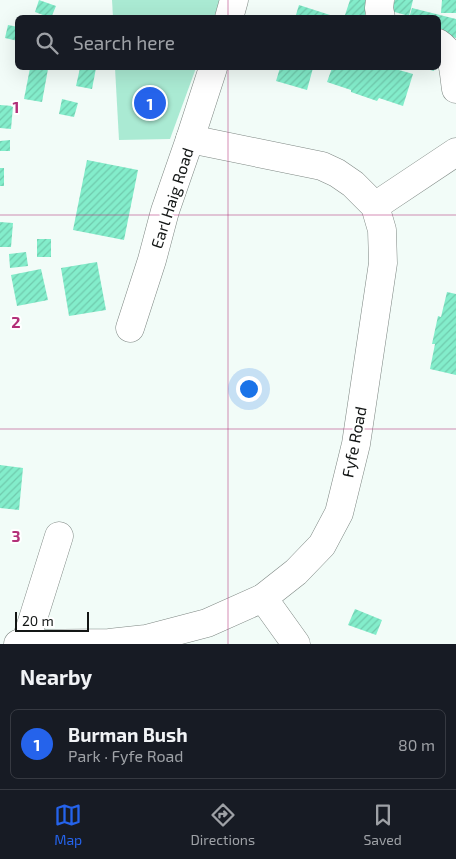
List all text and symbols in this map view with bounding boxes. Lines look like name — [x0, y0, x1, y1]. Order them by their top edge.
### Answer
search box — [15, 15, 441, 70]
icon: search — [33, 29, 61, 57]
text: Search here — [73, 31, 175, 54]
pin: 1 — [134, 84, 166, 122]
text: 1 — [13, 97, 19, 116]
street label: Earl Haig Road — [146, 145, 197, 251]
text: 2 — [11, 312, 21, 331]
your location — [236, 376, 262, 402]
street label: Fyfe Road — [337, 405, 370, 479]
text: 3 — [11, 526, 21, 545]
scale bar — [15, 609, 89, 632]
text: 20 m — [22, 612, 54, 629]
text: Nearby — [20, 664, 92, 689]
text: Burman Bush — [68, 723, 188, 746]
text: 1 — [34, 735, 40, 754]
text: 80 m — [398, 735, 435, 754]
text: Park · Fyfe Road — [68, 746, 184, 765]
tab: Map — [54, 801, 82, 848]
tab: Directions — [191, 801, 255, 848]
tab: Saved — [363, 801, 402, 848]

